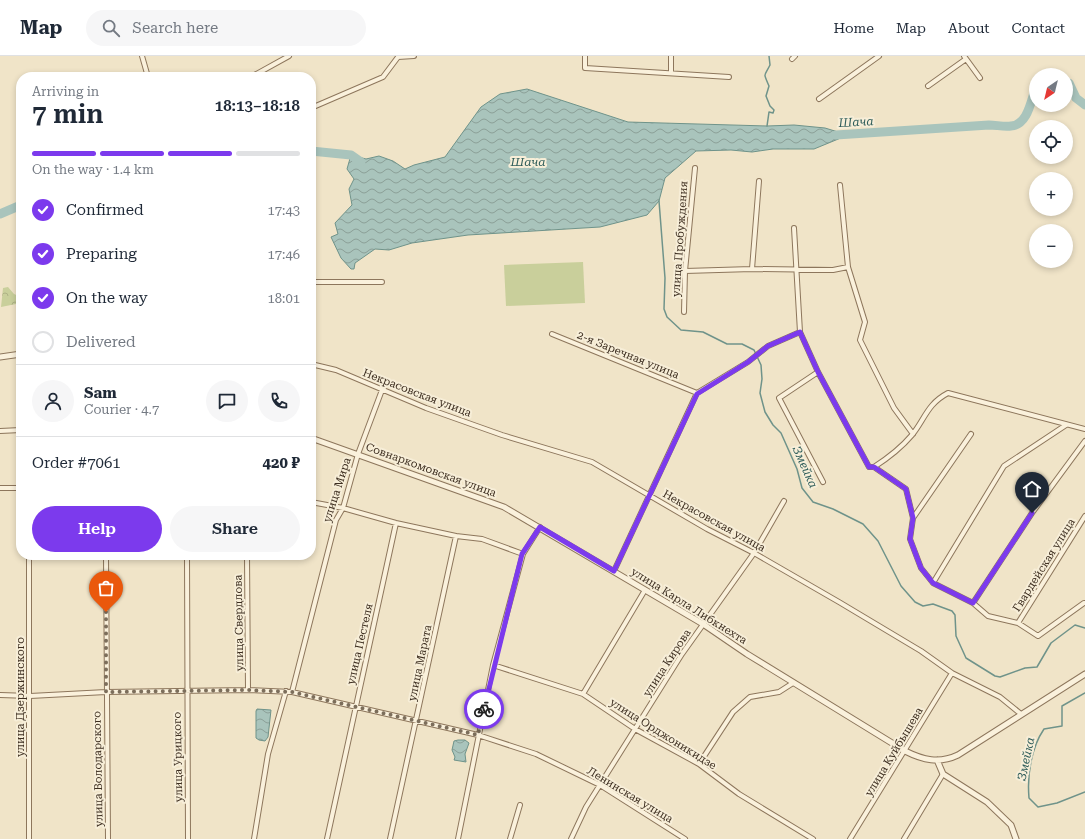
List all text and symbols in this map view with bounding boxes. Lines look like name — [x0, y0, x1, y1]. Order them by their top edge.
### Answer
search box — [86, 10, 366, 46]
text: Map — [20, 16, 62, 39]
icon: search — [100, 17, 122, 39]
text: Search here — [132, 19, 218, 37]
text: Home — [833, 20, 874, 36]
text: Map — [896, 20, 926, 36]
text: About — [948, 20, 990, 36]
text: Contact — [1012, 20, 1065, 36]
north arrow — [1029, 68, 1073, 112]
map controls — [1029, 68, 1073, 268]
text: Arriving in — [32, 84, 99, 99]
text: 18:13–18:18 — [215, 97, 300, 115]
text: 7 min — [32, 99, 104, 129]
water label: Шача — [837, 114, 874, 130]
button: locate — [1029, 120, 1073, 164]
water label: Шача — [509, 155, 546, 169]
text: On the way · 1.4 km — [32, 162, 154, 177]
button: + — [1029, 172, 1073, 216]
street label: улица Пробуждения — [669, 181, 691, 297]
icon: check — [32, 199, 54, 221]
text: Confirmed — [66, 201, 144, 219]
text: 17:43 — [268, 203, 300, 218]
button: − — [1029, 224, 1073, 268]
icon: check — [32, 243, 54, 265]
text: Preparing — [66, 245, 137, 263]
text: 17:46 — [268, 247, 300, 262]
icon: check — [32, 287, 54, 309]
text: On the way — [66, 289, 148, 307]
text: 18:01 — [268, 291, 300, 306]
street label: 2-я Заречная улица — [575, 329, 681, 381]
text: Delivered — [66, 333, 136, 351]
street label: Некрасовская улица — [361, 366, 473, 420]
button: person — [32, 380, 74, 422]
button: chat — [206, 380, 248, 422]
button: phone — [258, 380, 300, 422]
text: Sam — [84, 384, 117, 402]
text: Courier · 4.7 — [84, 402, 159, 417]
street label: Совнаркомовская улица — [364, 440, 498, 500]
water label: Змейка — [790, 444, 820, 490]
text: Order #7061 — [32, 454, 121, 472]
text: 420 ₽ — [263, 454, 300, 472]
street label: улица Мира — [320, 456, 354, 524]
pin — [1015, 472, 1049, 513]
icon: home — [1021, 478, 1043, 500]
street label: Некрасовская улица — [660, 487, 768, 555]
button: Help — [32, 506, 162, 552]
button: Share — [170, 506, 300, 552]
street label: Гвардейская улица — [1010, 516, 1078, 614]
street label: улица Карла Либкнехта — [629, 565, 749, 647]
pin — [89, 571, 123, 612]
street label: улица Свердлова — [232, 575, 246, 671]
icon: bag — [95, 577, 117, 599]
street label: улица Пестеля — [344, 602, 376, 686]
street label: улица Марата — [406, 624, 434, 702]
street label: улица Кирова — [640, 627, 694, 699]
street label: улица Дзержинского — [14, 637, 27, 757]
courier — [464, 689, 504, 729]
street label: улица Орджоникидзе — [607, 696, 719, 772]
icon: bike — [473, 698, 495, 720]
street label: улица Куйбышева — [862, 705, 926, 799]
street label: улица Володарского — [90, 711, 106, 827]
street label: улица Урицкого — [171, 711, 185, 802]
water label: Змейка — [1015, 736, 1037, 782]
street label: Ленинская улица — [585, 764, 675, 826]

